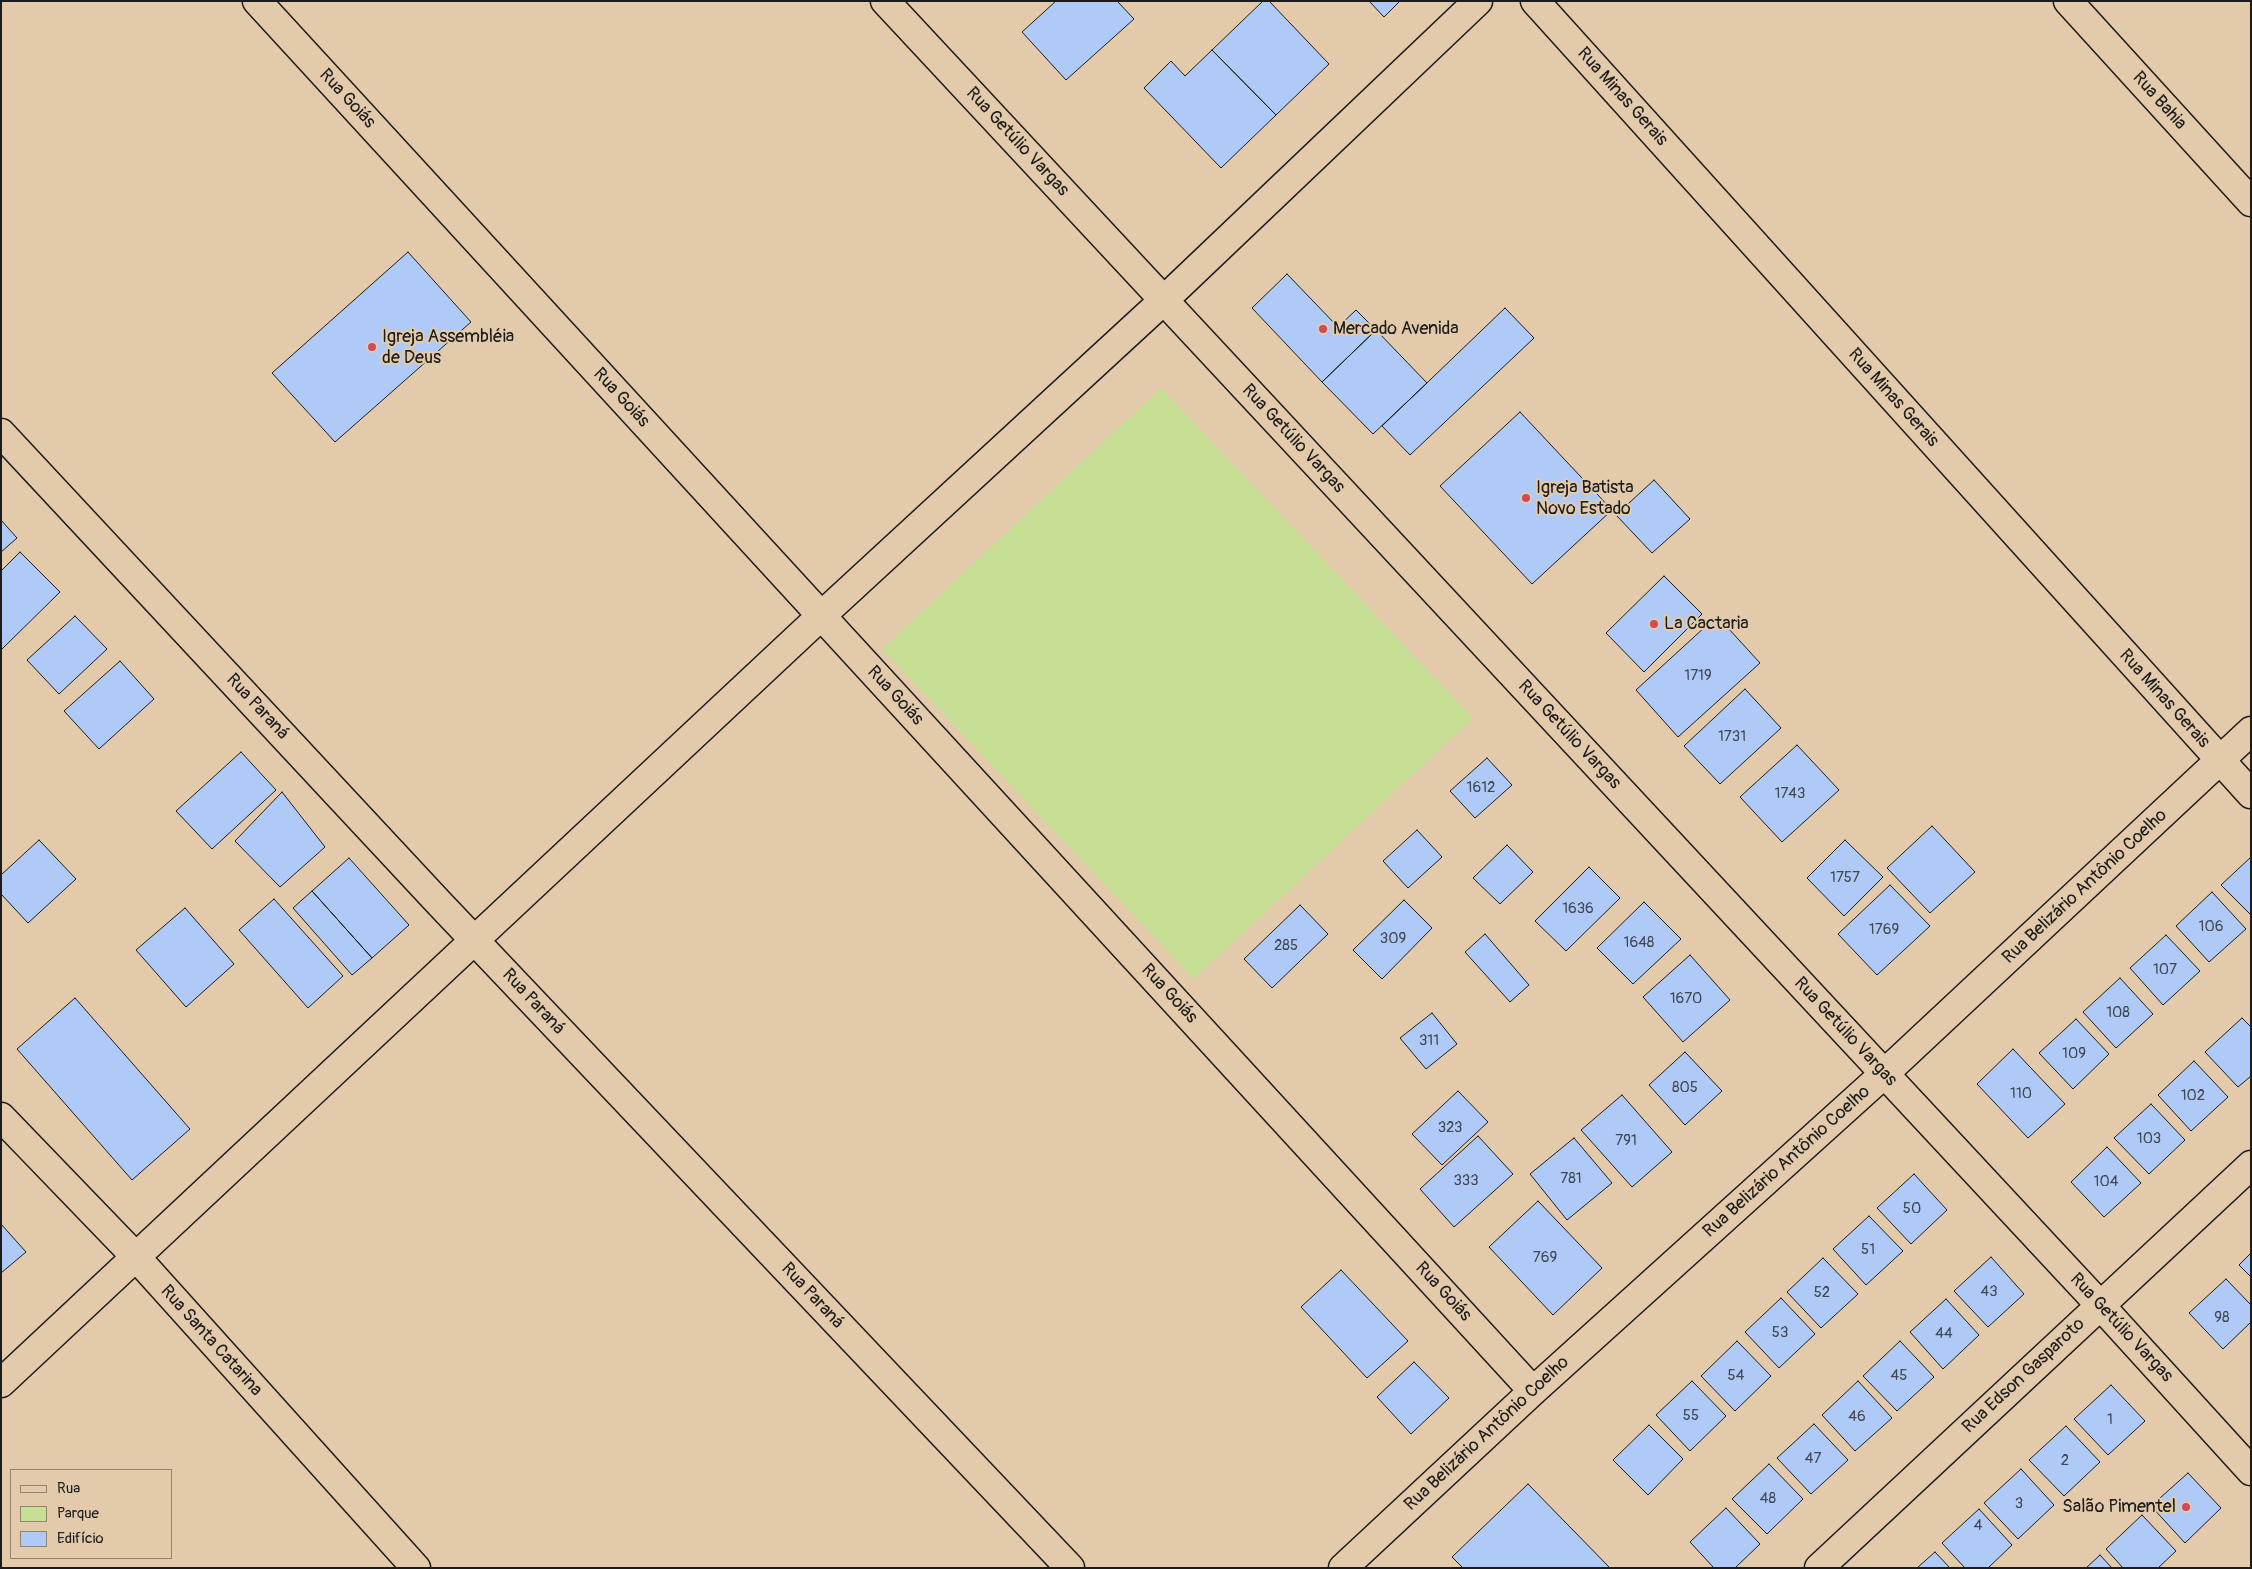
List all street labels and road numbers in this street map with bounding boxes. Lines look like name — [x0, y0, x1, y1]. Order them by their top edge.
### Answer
street label: Rua Minas Gerais — [1572, 43, 1672, 151]
street label: Rua Goiás — [314, 65, 380, 133]
street label: Rua Bahia — [2127, 68, 2191, 134]
street label: Rua Getúlio Vargas — [961, 83, 1073, 201]
street label: Rua Minas Gerais — [1843, 344, 1943, 452]
street label: Rua Goiás — [588, 364, 654, 432]
street label: Rua Getúlio Vargas — [1237, 380, 1349, 498]
street label: Rua Minas Gerais — [2114, 645, 2214, 753]
street label: Rua Goiás — [862, 662, 928, 730]
street label: Rua Paraná — [221, 670, 293, 744]
street label: Rua Getúlio Vargas — [1513, 676, 1625, 794]
street label: Rua Belizário Antônio Coelho — [1998, 805, 2172, 969]
street label: Rua Goiás — [1136, 960, 1202, 1028]
street label: Rua Paraná — [497, 965, 569, 1039]
street label: Rua Getúlio Vargas — [1789, 973, 1901, 1091]
street label: Rua Belizário Antônio Coelho — [1699, 1081, 1875, 1243]
street label: Rua Goiás — [1410, 1258, 1476, 1326]
street label: Rua Paraná — [776, 1259, 848, 1333]
street label: Rua Getúlio Vargas — [2065, 1269, 2177, 1387]
street label: Rua Santa Catarina — [155, 1281, 267, 1401]
street label: Rua Edson Gasparoto — [1958, 1314, 2090, 1438]
street label: Rua Belizário Antônio Coelho — [1400, 1352, 1574, 1516]

